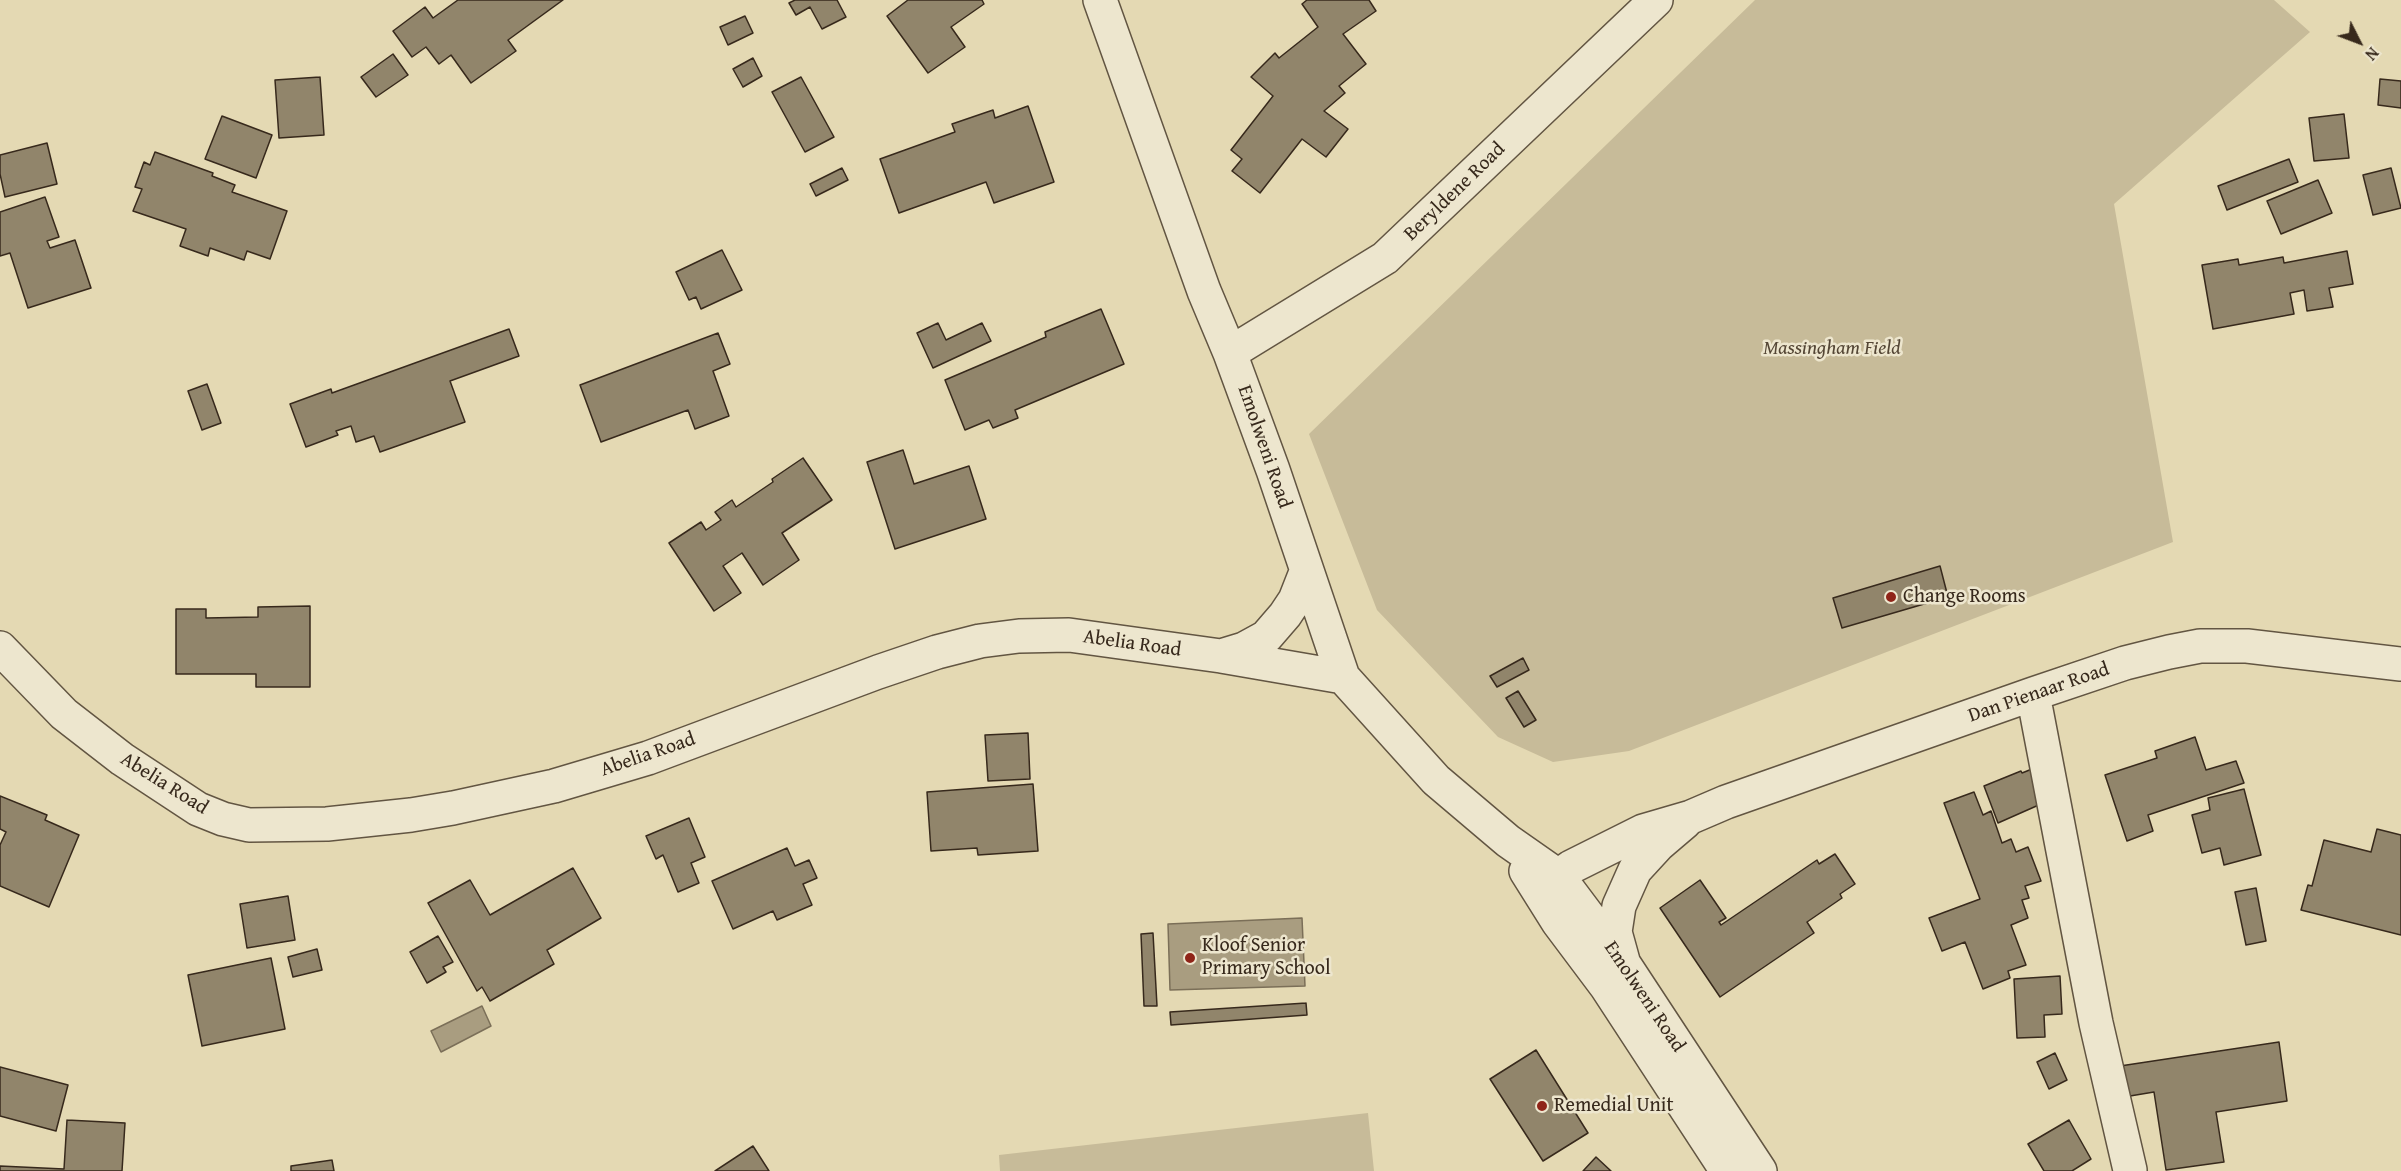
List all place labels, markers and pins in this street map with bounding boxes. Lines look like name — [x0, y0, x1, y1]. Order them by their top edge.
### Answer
place label: Change Rooms — [1903, 585, 2026, 609]
marker: Change Rooms — [1884, 590, 1898, 604]
place label: Kloof Senior Primary School — [1202, 934, 1331, 981]
marker: Kloof Senior Primary School — [1183, 951, 1197, 965]
place label: Remedial Unit — [1554, 1094, 1673, 1118]
marker: Remedial Unit — [1535, 1099, 1549, 1113]

